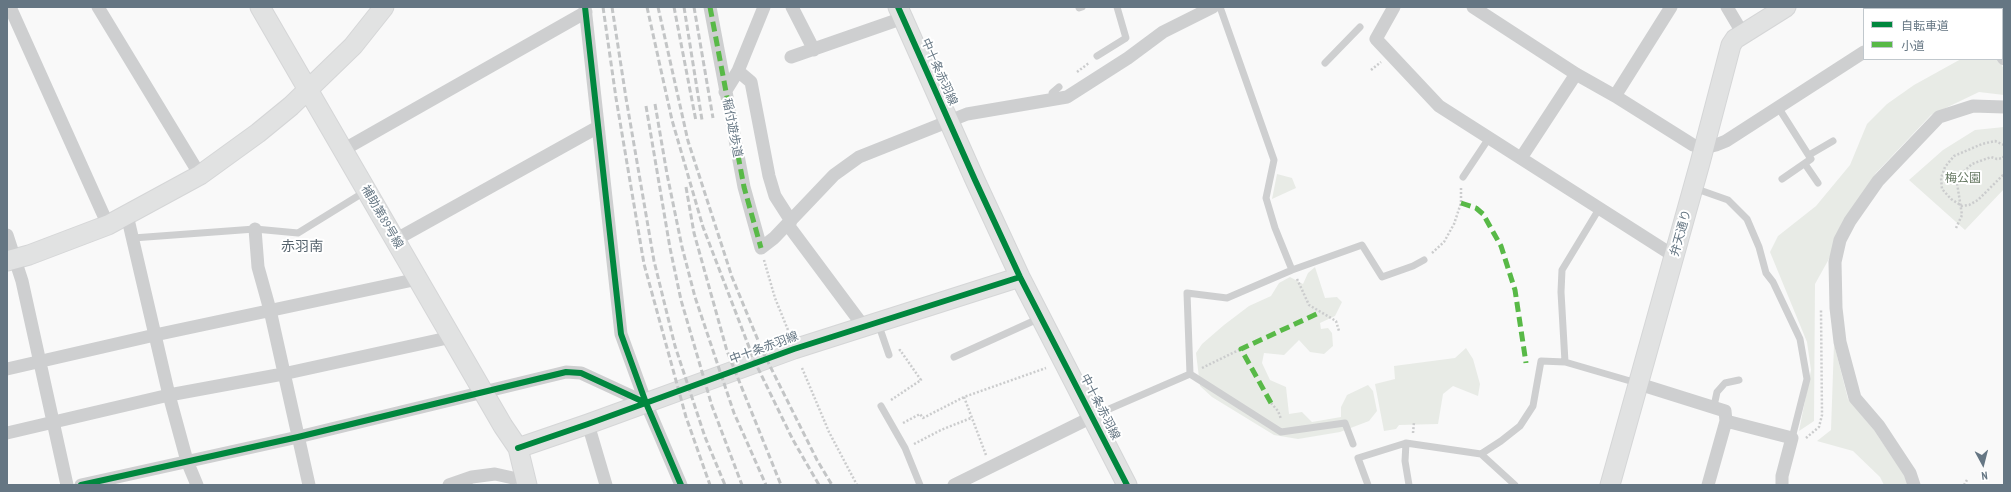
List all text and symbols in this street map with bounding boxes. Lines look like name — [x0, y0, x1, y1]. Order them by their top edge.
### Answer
legend — [1863, 8, 2003, 60]
text: 自転車道 — [1901, 18, 1949, 33]
street label: 中十条赤羽線 — [918, 36, 960, 108]
text: 小道 — [1901, 38, 1925, 53]
street label: 稲付遊歩道 — [719, 97, 745, 159]
park label: 梅公園 — [1945, 172, 1981, 186]
street label: 補助第89号線 — [358, 183, 406, 251]
street label: 弁天通り — [1667, 208, 1695, 258]
district label: 赤羽南 — [281, 239, 323, 255]
street label: 中十条赤羽線 — [728, 329, 800, 367]
street label: 中十条赤羽線 — [1077, 372, 1123, 442]
north arrow — [1963, 444, 2003, 484]
text: N — [1981, 469, 1988, 483]

